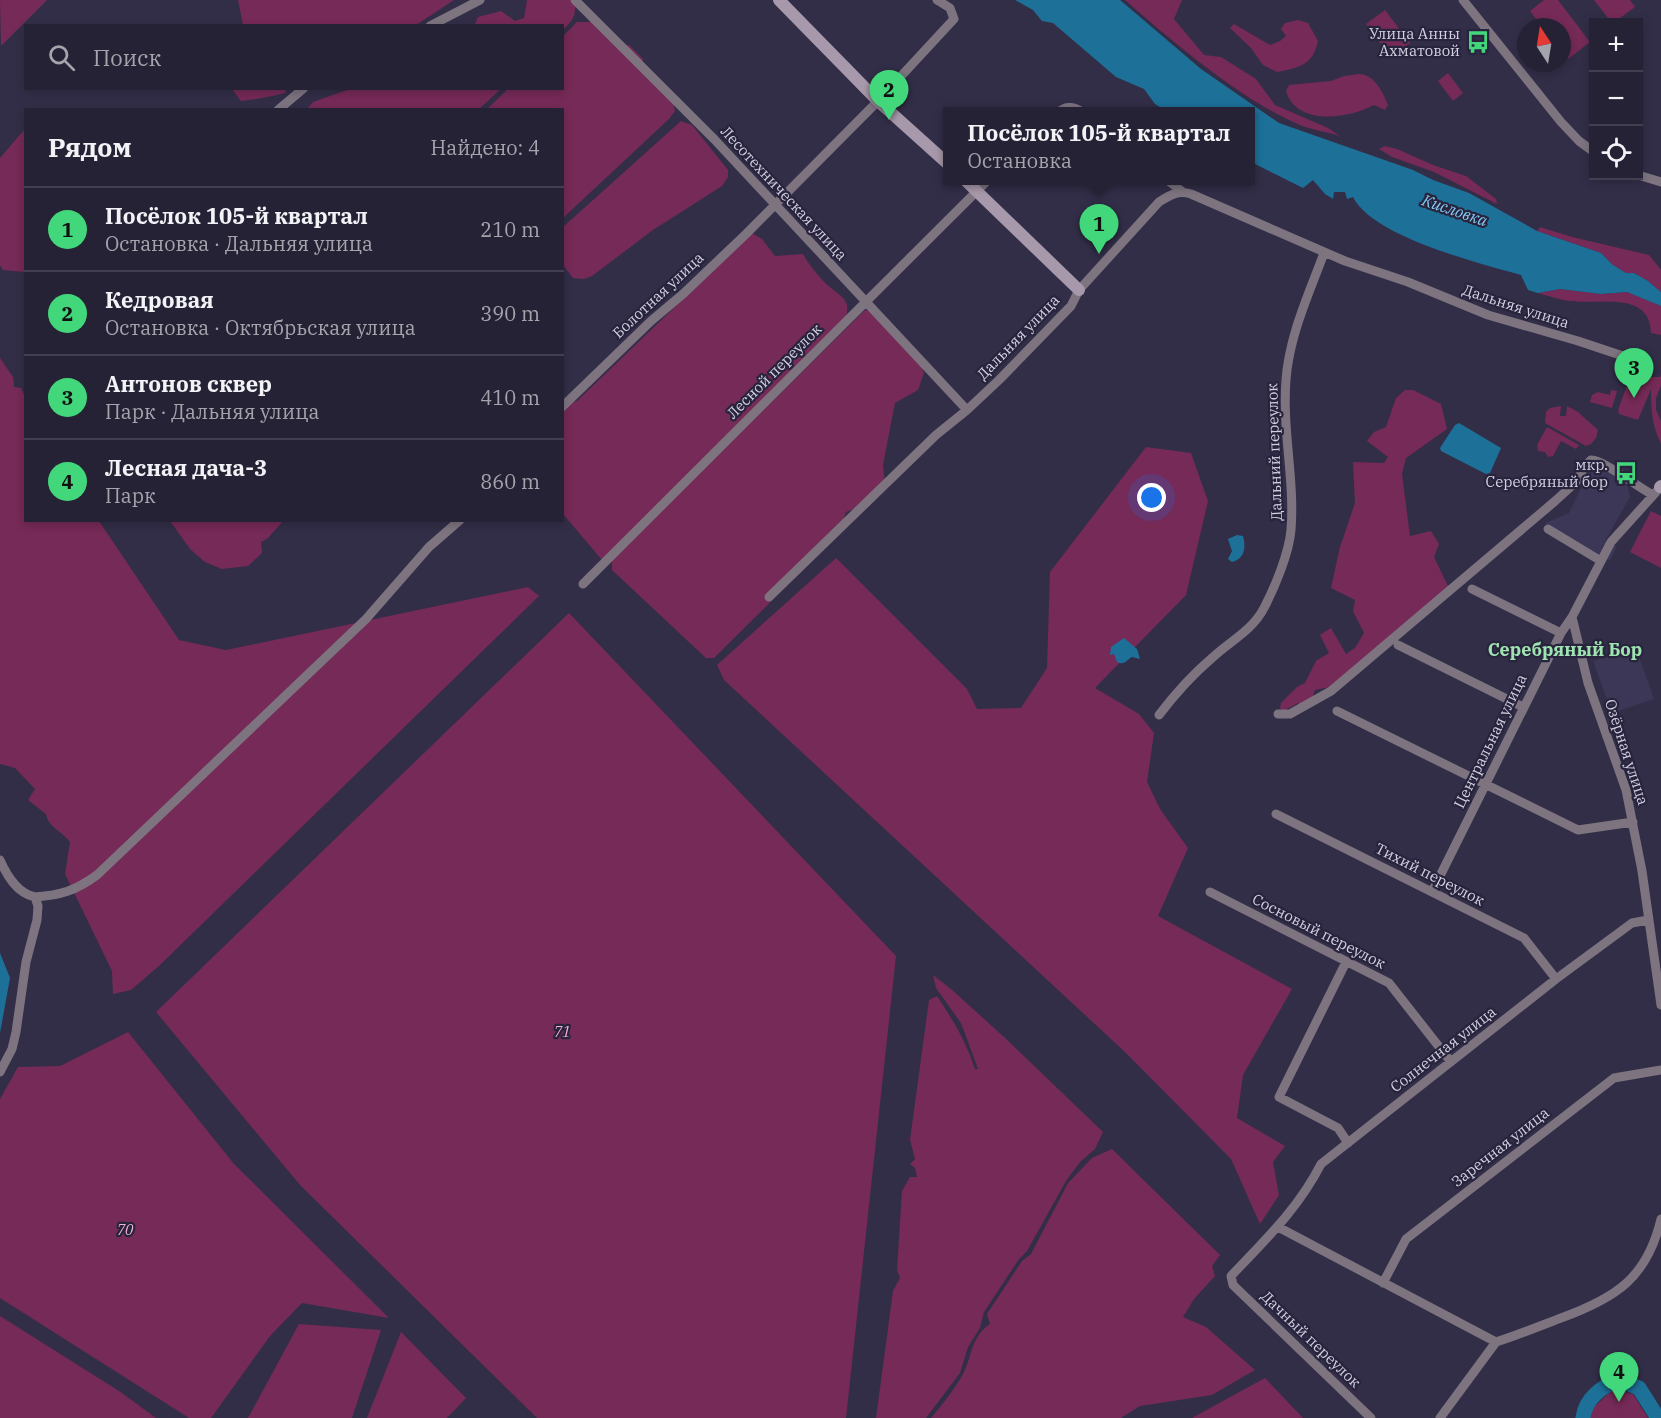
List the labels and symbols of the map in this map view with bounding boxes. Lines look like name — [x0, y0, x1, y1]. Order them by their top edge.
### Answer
north arrow — [1517, 18, 1571, 72]
place label: Улица Анны Ахматовой — [1369, 24, 1460, 60]
bus stop icon: Улица Анны Ахматовой — [1465, 29, 1491, 55]
pin: 2 — [870, 70, 908, 120]
street label: Лесотехническая улица — [717, 122, 851, 264]
water label: Кисловка — [1419, 189, 1491, 231]
pin: 1 — [1080, 204, 1118, 254]
street label: Болотная улица — [608, 248, 708, 342]
street label: Дальняя улица — [1460, 280, 1572, 332]
street label: Дальняя улица — [973, 290, 1063, 384]
street label: Лесной переулок — [723, 319, 826, 422]
pin: 3 — [1614, 348, 1654, 398]
street label: Дальний переулок — [1262, 383, 1286, 521]
place label: мкр. Серебряный бор — [1486, 455, 1608, 491]
bus stop icon: мкр. Серебряный бор — [1613, 460, 1639, 486]
your location — [1137, 483, 1166, 512]
district label: Серебряный Бор — [1488, 638, 1642, 661]
street label: Центральная улица — [1449, 671, 1531, 811]
street label: Озёрная улица — [1601, 697, 1653, 807]
street label: Тихий переулок — [1372, 838, 1488, 910]
street label: Сосновый переулок — [1249, 889, 1389, 973]
street label: Солнечная улица — [1386, 1002, 1500, 1096]
park label: 71 — [554, 1022, 570, 1041]
street label: Заречная улица — [1447, 1103, 1553, 1191]
park label: 70 — [117, 1220, 134, 1239]
street label: Дачный переулок — [1257, 1286, 1365, 1392]
pin: 4 — [1600, 1352, 1638, 1402]

